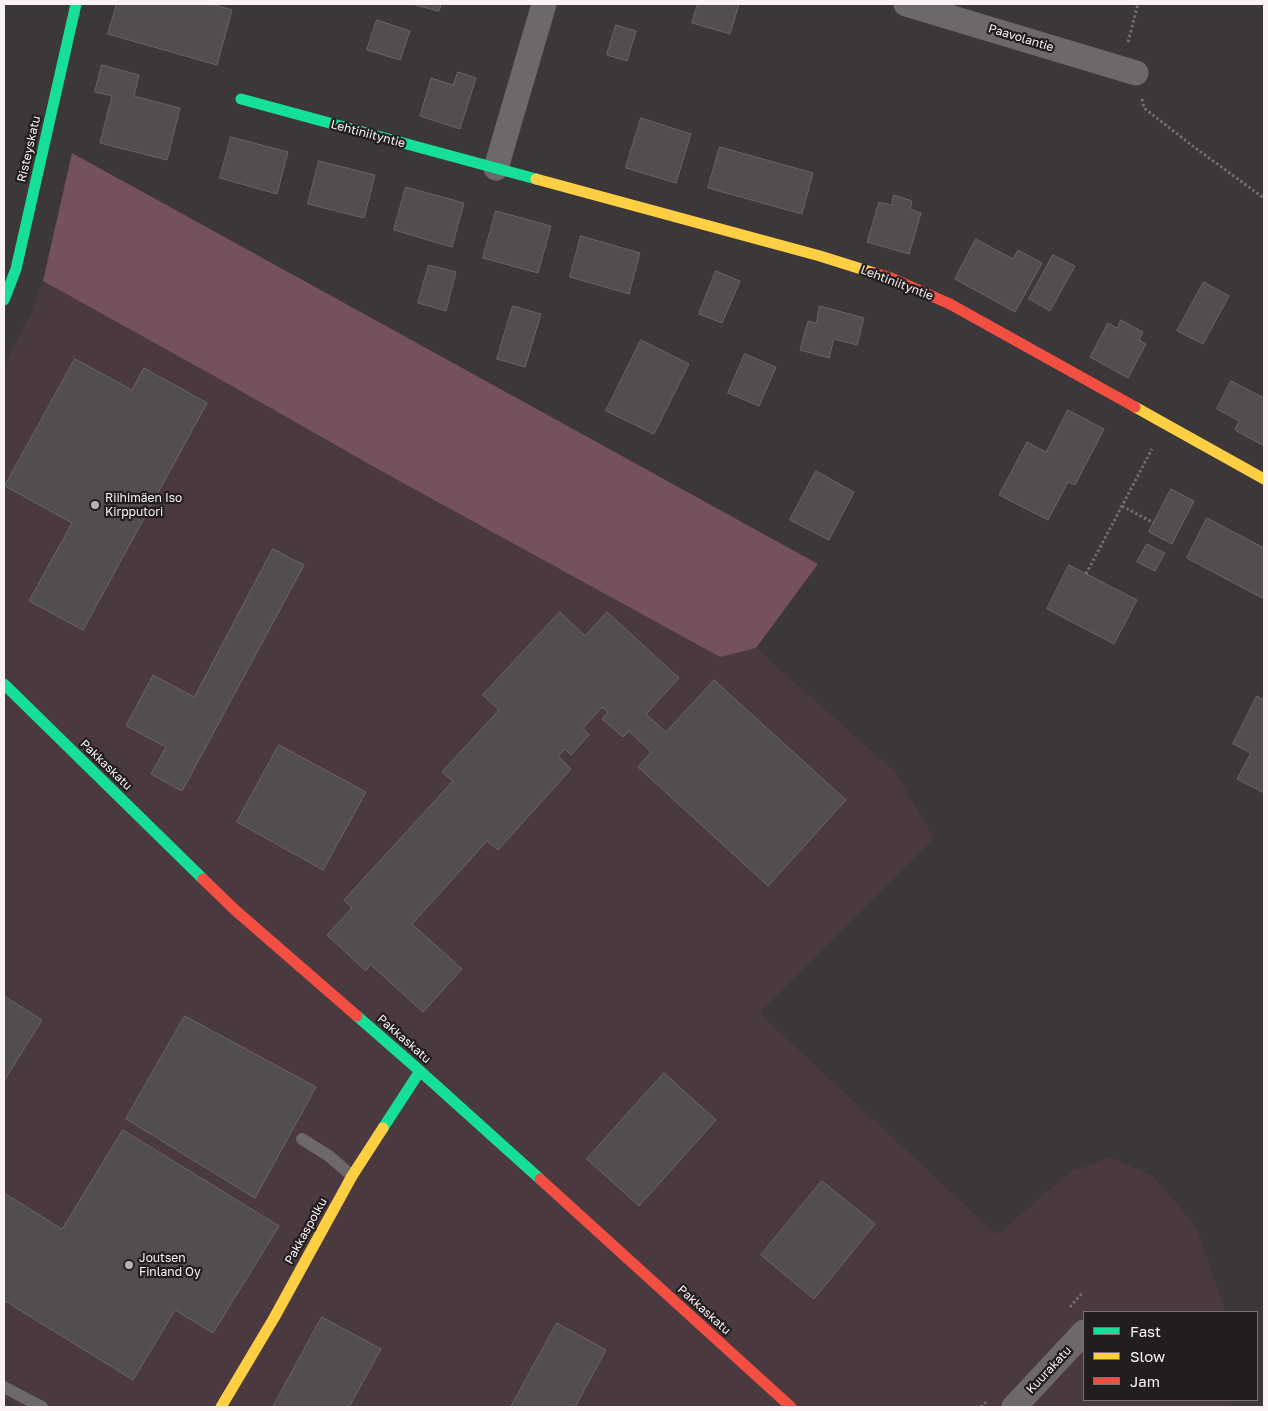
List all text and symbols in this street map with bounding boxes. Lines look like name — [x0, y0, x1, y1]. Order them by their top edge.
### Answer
street label: Paavolantie — [987, 21, 1055, 55]
street label: Risteyskatu — [14, 114, 44, 184]
street label: Lehtiniityntie — [329, 117, 407, 151]
street label: Lehtiniityntie — [859, 263, 935, 303]
place label: Riihimäen Iso Kirpputori — [105, 491, 182, 519]
marker: Riihimäen Iso Kirpputori — [89, 499, 101, 511]
street label: Pakkaskatu — [77, 737, 135, 793]
street label: Pakkaskatu — [374, 1012, 434, 1066]
street label: Pakkaspolku — [282, 1195, 330, 1267]
place label: Joutsen Finland Oy — [139, 1251, 201, 1279]
marker: Joutsen Finland Oy — [123, 1259, 135, 1271]
street label: Pakkaskatu — [674, 1282, 734, 1338]
legend — [1083, 1311, 1258, 1401]
text: Fast — [1130, 1322, 1161, 1340]
street label: Kuurakatu — [1024, 1343, 1074, 1397]
text: Slow — [1130, 1347, 1165, 1365]
text: Jam — [1130, 1372, 1160, 1390]

